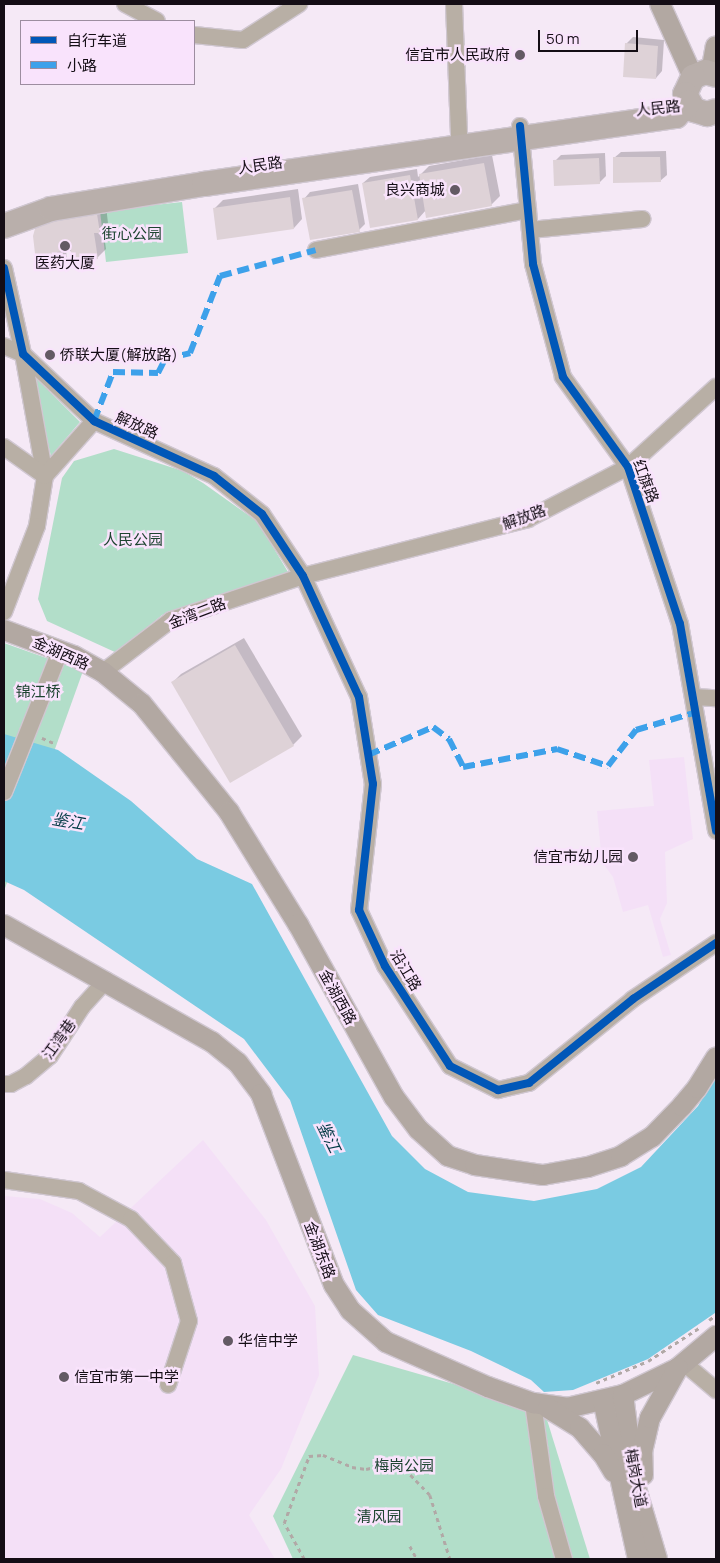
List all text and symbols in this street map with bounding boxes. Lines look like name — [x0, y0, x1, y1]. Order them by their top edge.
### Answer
legend — [20, 20, 195, 85]
scale bar — [540, 20, 640, 52]
text: 50 m — [546, 28, 580, 49]
text: 自行车道 — [67, 30, 127, 51]
place label: 信宜市人民政府 — [405, 46, 510, 64]
marker: 信宜市人民政府 — [514, 49, 526, 61]
text: 小路 — [67, 55, 97, 76]
street label: 人民路 — [635, 97, 681, 119]
street label: 人民路 — [236, 153, 284, 177]
place label: 良兴商城 — [385, 181, 445, 199]
marker: 良兴商城 — [449, 184, 461, 196]
park label: 街心公园 — [102, 225, 162, 243]
marker: 医药大厦 — [59, 240, 71, 252]
place label: 医药大厦 — [35, 254, 95, 272]
place label: 侨联大厦(解放路) — [60, 346, 178, 364]
marker: 侨联大厦(解放路) — [44, 349, 56, 361]
street label: 解放路 — [113, 408, 161, 442]
street label: 红旗路 — [630, 457, 662, 505]
street label: 解放路 — [500, 501, 548, 533]
park label: 人民公园 — [103, 531, 163, 549]
street label: 金湾二路 — [166, 594, 228, 632]
street label: 金湖西路 — [30, 633, 92, 673]
park label: 锦江桥 — [16, 683, 60, 701]
water label: 鉴江 — [51, 809, 85, 833]
place label: 信宜市幼儿园 — [533, 848, 623, 866]
marker: 信宜市幼儿园 — [627, 851, 639, 863]
street label: 沿江路 — [387, 946, 425, 994]
street label: 金湖西路 — [316, 966, 360, 1028]
street label: 江湾巷 — [38, 1016, 80, 1062]
water label: 鉴江 — [313, 1118, 345, 1156]
street label: 金湖东路 — [301, 1219, 339, 1281]
place label: 华信中学 — [238, 1332, 298, 1350]
marker: 华信中学 — [222, 1335, 234, 1347]
place label: 信宜市第一中学 — [74, 1368, 179, 1386]
marker: 信宜市第一中学 — [58, 1371, 70, 1383]
street label: 梅岗大道 — [621, 1447, 651, 1509]
park label: 梅岗公园 — [374, 1457, 434, 1475]
park label: 清风园 — [357, 1508, 401, 1526]

